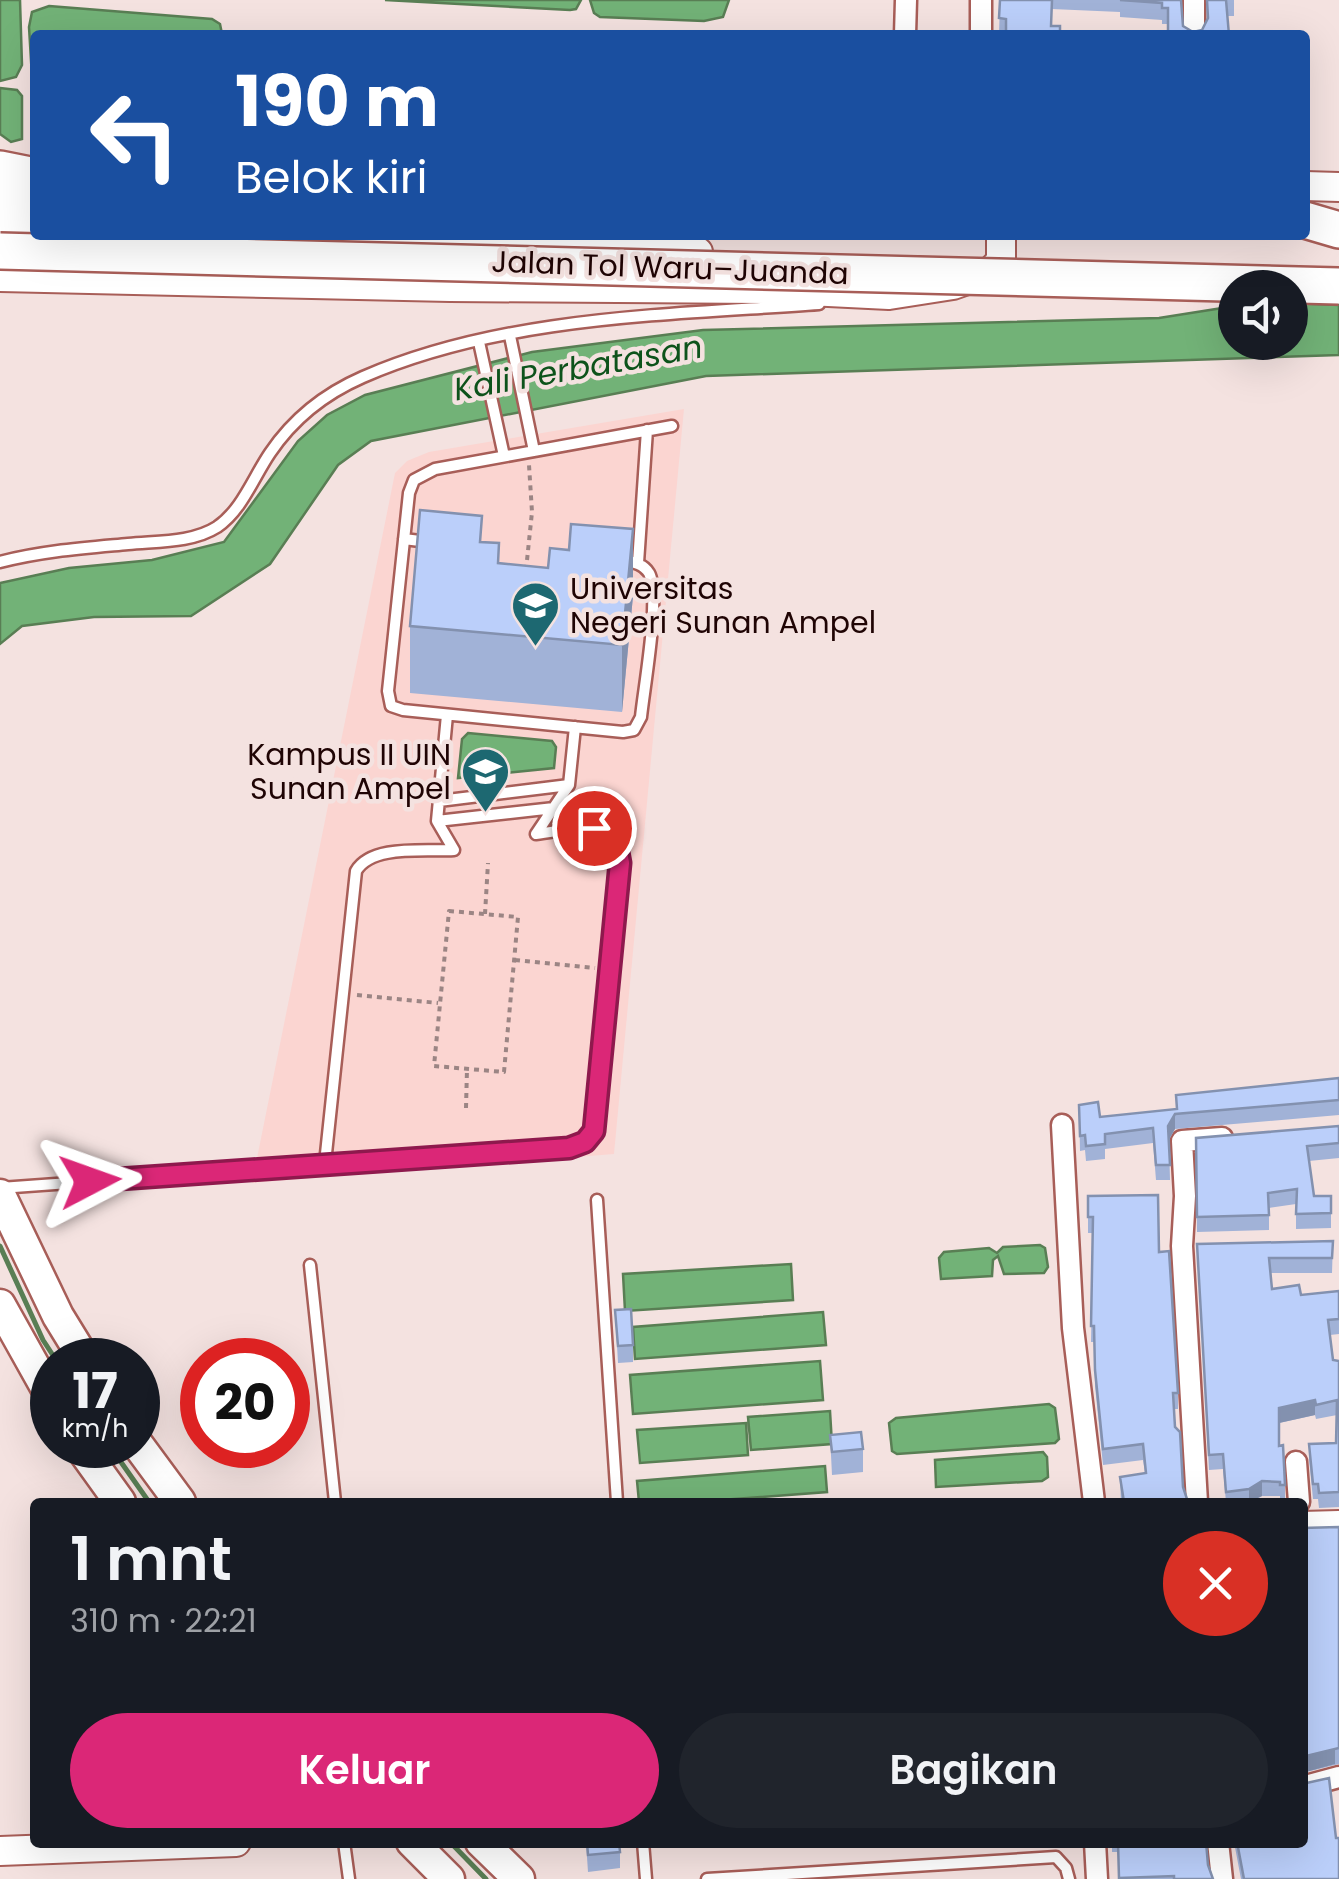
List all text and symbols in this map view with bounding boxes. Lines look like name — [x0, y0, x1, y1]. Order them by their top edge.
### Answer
text: 190 m — [235, 52, 439, 151]
icon: left — [70, 70, 200, 200]
text: Belok kiri — [235, 146, 428, 209]
street label: Jalan Tol Waru–Juanda — [491, 240, 849, 295]
map controls — [1218, 270, 1308, 360]
button: sound — [1218, 270, 1308, 360]
water label: Kali Perbatasan — [450, 323, 706, 412]
place label: Universitas Negeri Sunan Ampel — [570, 567, 876, 644]
school or university icon: Universitas Negeri Sunan Ampel — [509, 580, 561, 648]
place label: Kampus II UIN Sunan Ampel — [247, 733, 451, 810]
school or university icon: Kampus II UIN Sunan Ampel — [460, 746, 512, 814]
pin — [552, 786, 637, 871]
icon: arrive — [567, 801, 622, 856]
position arrow — [38, 1129, 142, 1233]
speed limit sign: 20 — [180, 1338, 310, 1468]
text: 17 — [72, 1355, 118, 1426]
text: km/h — [62, 1411, 128, 1446]
text: 1 mnt — [70, 1517, 232, 1601]
button: close — [1163, 1531, 1268, 1636]
text: 310 m · 22:21 — [70, 1598, 257, 1643]
button: Keluar — [70, 1713, 659, 1828]
button: Bagikan — [679, 1713, 1268, 1828]

